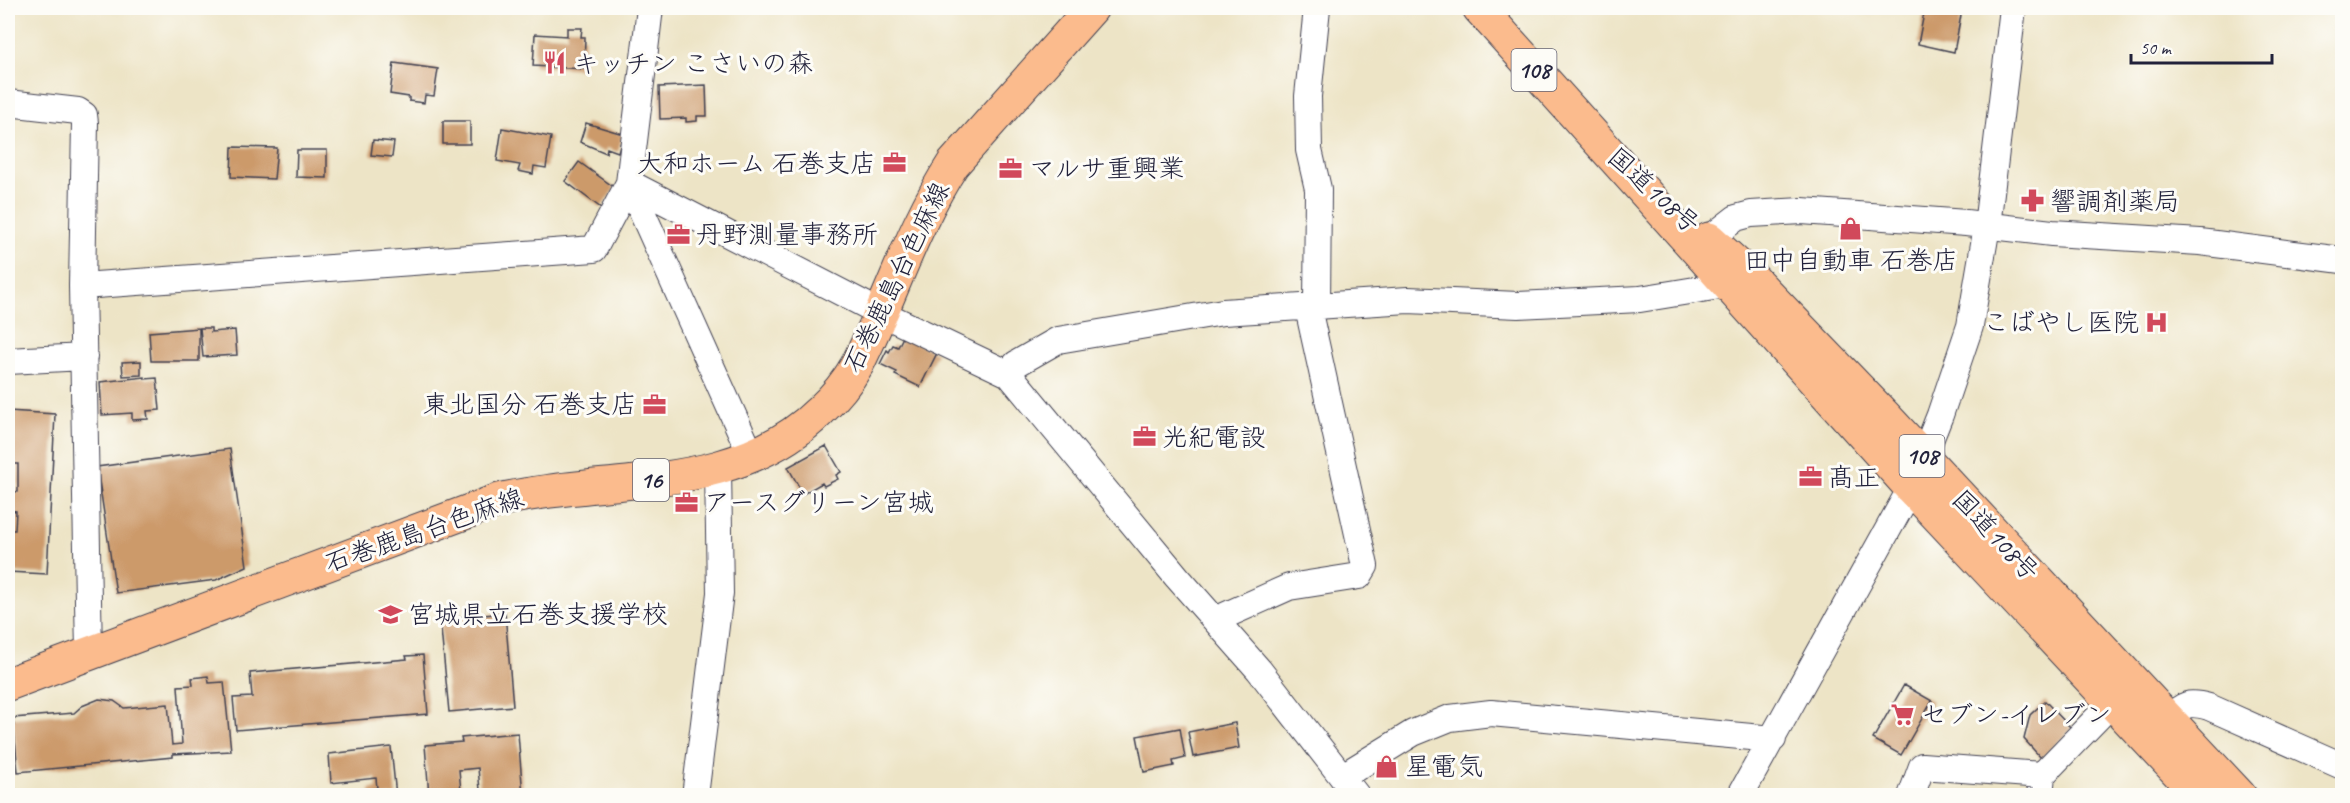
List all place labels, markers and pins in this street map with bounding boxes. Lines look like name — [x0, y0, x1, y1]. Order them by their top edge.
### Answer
place label: キッチン こさいの森 — [573, 47, 813, 80]
restaurant icon: キッチン こさいの森 — [542, 50, 568, 76]
place label: 大和ホーム 石巻支店 — [637, 147, 876, 180]
office icon: 大和ホーム 石巻支店 — [881, 150, 907, 176]
place label: マルサ重興業 — [1029, 152, 1184, 185]
office icon: マルサ重興業 — [998, 155, 1024, 181]
place label: 響調剤薬局 — [2050, 185, 2180, 218]
pharmacy icon: 響調剤薬局 — [2019, 188, 2045, 214]
shop icon: 田中自動車 石巻店 — [1838, 216, 1864, 242]
place label: 丹野測量事務所 — [696, 218, 878, 251]
office icon: 丹野測量事務所 — [665, 221, 691, 247]
place label: 田中自動車 石巻店 — [1744, 244, 1958, 277]
place label: こばやし医院 — [1983, 306, 2139, 339]
hospital icon: こばやし医院 — [2144, 309, 2170, 335]
place label: 東北国分 石巻支店 — [423, 388, 637, 421]
office icon: 東北国分 石巻支店 — [642, 391, 668, 417]
place label: 光紀電設 — [1162, 421, 1266, 454]
office icon: 光紀電設 — [1131, 424, 1157, 450]
place label: 髙正 — [1828, 461, 1880, 494]
office icon: 髙正 — [1797, 464, 1823, 490]
place label: アースグリーン宮城 — [704, 486, 934, 519]
office icon: アースグリーン宮城 — [673, 489, 699, 515]
place label: 宮城県立石巻支援学校 — [408, 598, 668, 631]
school or university icon: 宮城県立石巻支援学校 — [377, 601, 403, 627]
place label: セブン-イレブン — [1921, 698, 2111, 731]
supermarket icon: セブン-イレブン — [1890, 701, 1916, 727]
place label: 星電気 — [1405, 750, 1483, 783]
shop icon: 星電気 — [1374, 753, 1400, 779]

